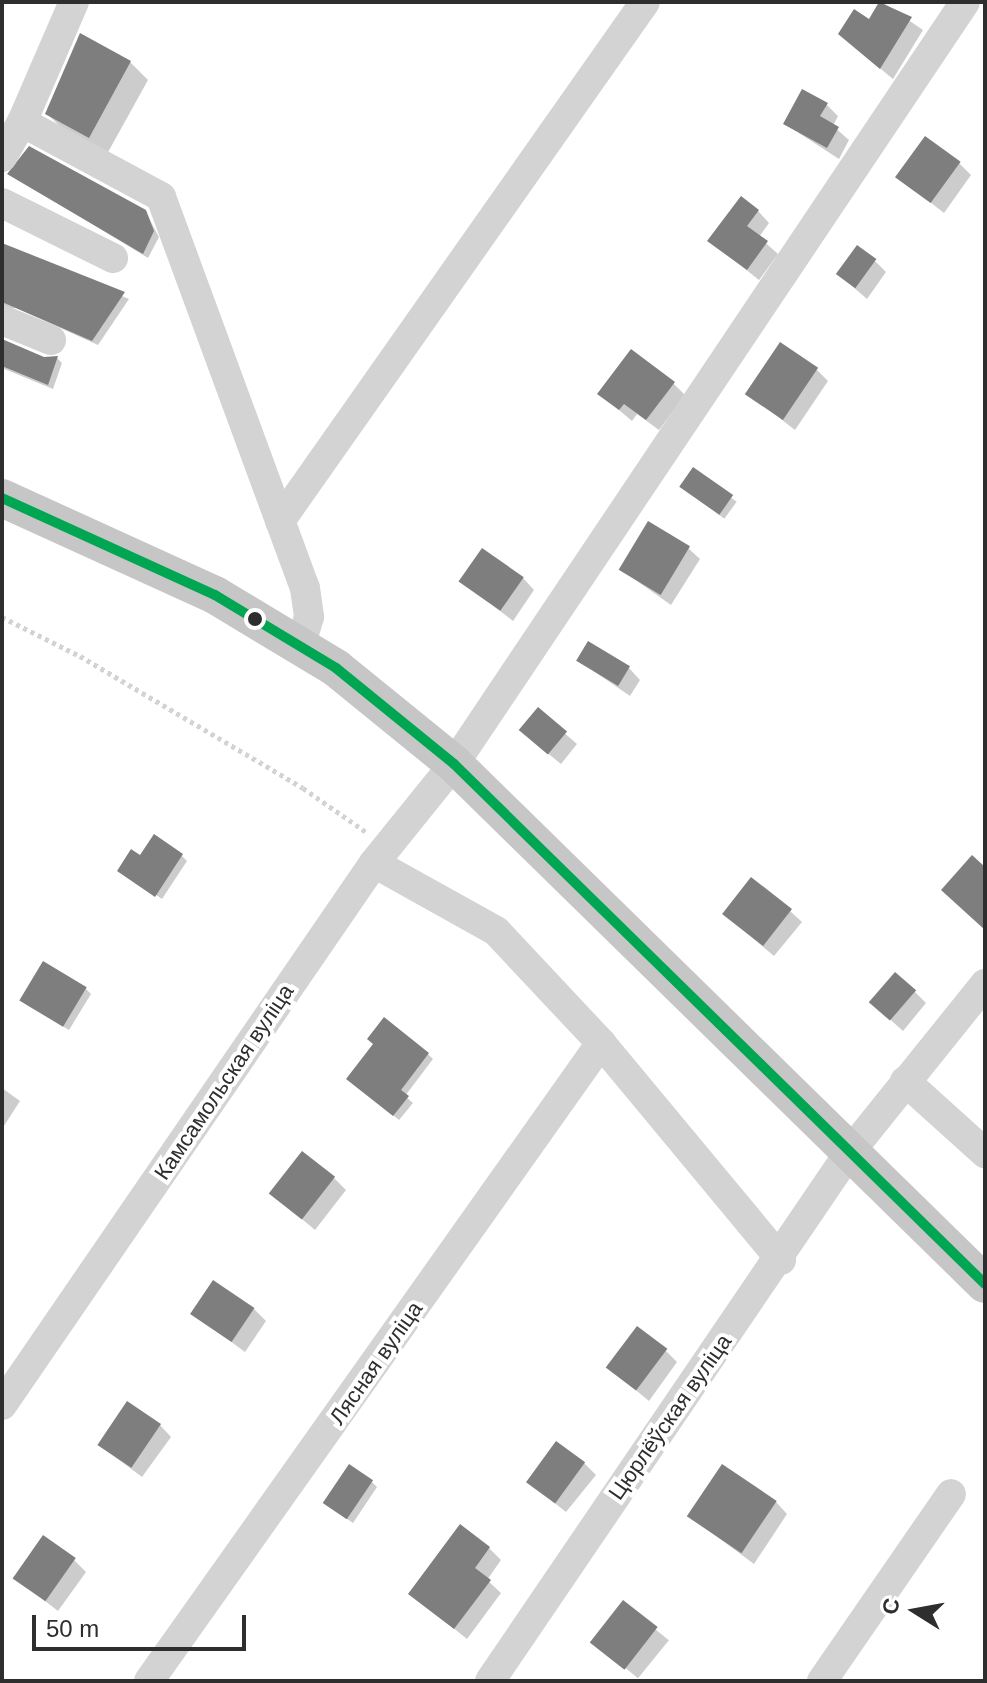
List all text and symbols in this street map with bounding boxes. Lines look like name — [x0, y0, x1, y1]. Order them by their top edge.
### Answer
unlabelled marker — [247, 611, 263, 627]
street label: Камсамольская вуліца — [149, 979, 299, 1185]
street label: Лясная вуліца — [324, 1296, 428, 1430]
street label: Цюрлёўская вуліца — [603, 1329, 737, 1505]
north arrow — [875, 1571, 955, 1651]
text: С — [877, 1596, 905, 1617]
scale bar — [36, 1599, 250, 1649]
text: 50 m — [46, 1615, 99, 1642]

